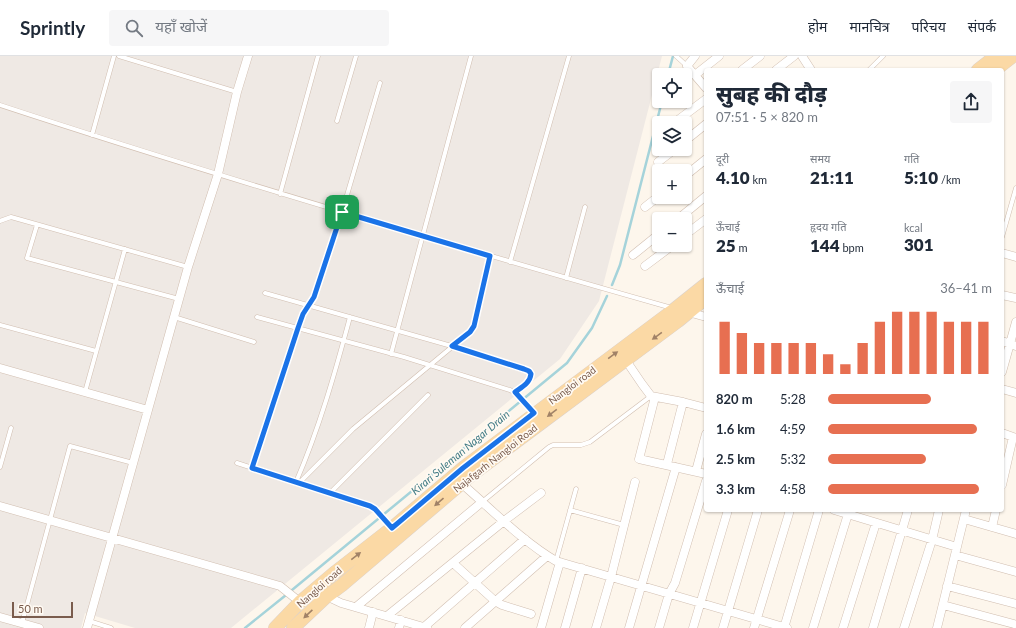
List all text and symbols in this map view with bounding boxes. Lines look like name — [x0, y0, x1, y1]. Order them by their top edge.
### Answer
search box — [109, 10, 389, 46]
text: Sprintly — [20, 16, 85, 39]
icon: search — [123, 17, 145, 39]
text: यहाँ खोजें — [155, 17, 207, 35]
text: होम — [808, 18, 827, 35]
text: मानचित्र — [849, 18, 890, 35]
text: परिचय — [912, 18, 946, 35]
text: संपर्क — [968, 18, 996, 35]
map controls — [652, 68, 692, 252]
button: locate — [652, 68, 692, 108]
text: सुबह की दौड़ — [716, 80, 827, 107]
button: share — [950, 81, 992, 123]
text: 07:51 · 5 × 820 m — [716, 109, 818, 125]
button: layers — [652, 116, 692, 156]
text: दूरी — [716, 152, 729, 165]
text: समय — [810, 152, 830, 165]
text: गति — [904, 152, 919, 165]
button: + — [652, 164, 692, 204]
text: 4.10 — [716, 167, 750, 188]
text: 21:11 — [810, 167, 854, 188]
text: 5:10 — [904, 167, 938, 188]
text: km — [750, 173, 767, 186]
text: /km — [938, 173, 961, 186]
pin — [325, 195, 359, 229]
icon: arrive — [331, 201, 353, 223]
button: − — [652, 212, 692, 252]
text: ऊँचाई — [716, 220, 740, 233]
text: हृदय गति — [810, 220, 846, 233]
text: kcal — [904, 221, 923, 234]
text: 301 — [904, 234, 934, 255]
text: 25 — [716, 235, 736, 256]
text: 144 — [810, 235, 840, 256]
text: m — [736, 241, 748, 254]
text: bpm — [840, 241, 864, 254]
text: ऊँचाई — [716, 280, 744, 296]
text: 36–41 m — [940, 280, 992, 296]
one-way arrow — [651, 332, 662, 340]
one-way arrow — [607, 351, 618, 359]
street label: Nangloi road — [546, 363, 598, 407]
text: 820 m — [716, 391, 753, 407]
text: 5:28 — [780, 391, 806, 407]
water label: Kirari Suleman Nagar Drain — [408, 407, 512, 497]
one-way arrow — [547, 409, 557, 417]
street label: Najafgarh Nangloi Road — [451, 421, 539, 495]
text: 1.6 km — [716, 421, 755, 437]
text: 4:59 — [780, 421, 806, 437]
text: 2.5 km — [716, 451, 755, 467]
text: 5:32 — [780, 451, 806, 467]
text: 3.3 km — [716, 481, 755, 497]
text: 4:58 — [780, 481, 806, 497]
one-way arrow — [434, 498, 444, 507]
one-way arrow — [351, 552, 362, 560]
street label: Nangloi road — [294, 564, 344, 610]
scale bar — [12, 600, 73, 619]
text: 50 m — [18, 602, 43, 615]
one-way arrow — [303, 609, 313, 618]

